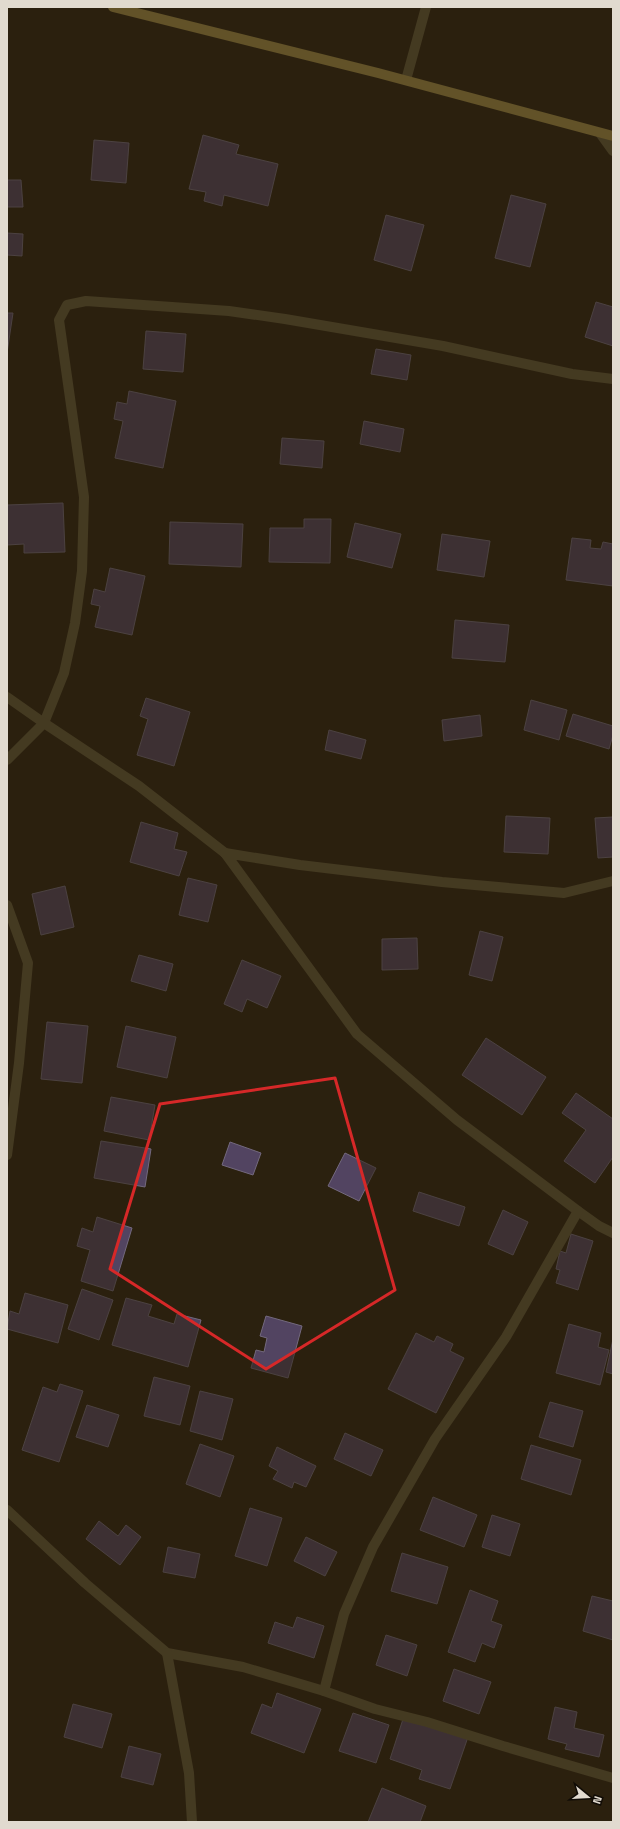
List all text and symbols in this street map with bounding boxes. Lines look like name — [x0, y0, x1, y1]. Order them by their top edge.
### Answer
north arrow — [568, 1777, 608, 1817]
text: N — [589, 1794, 606, 1806]

